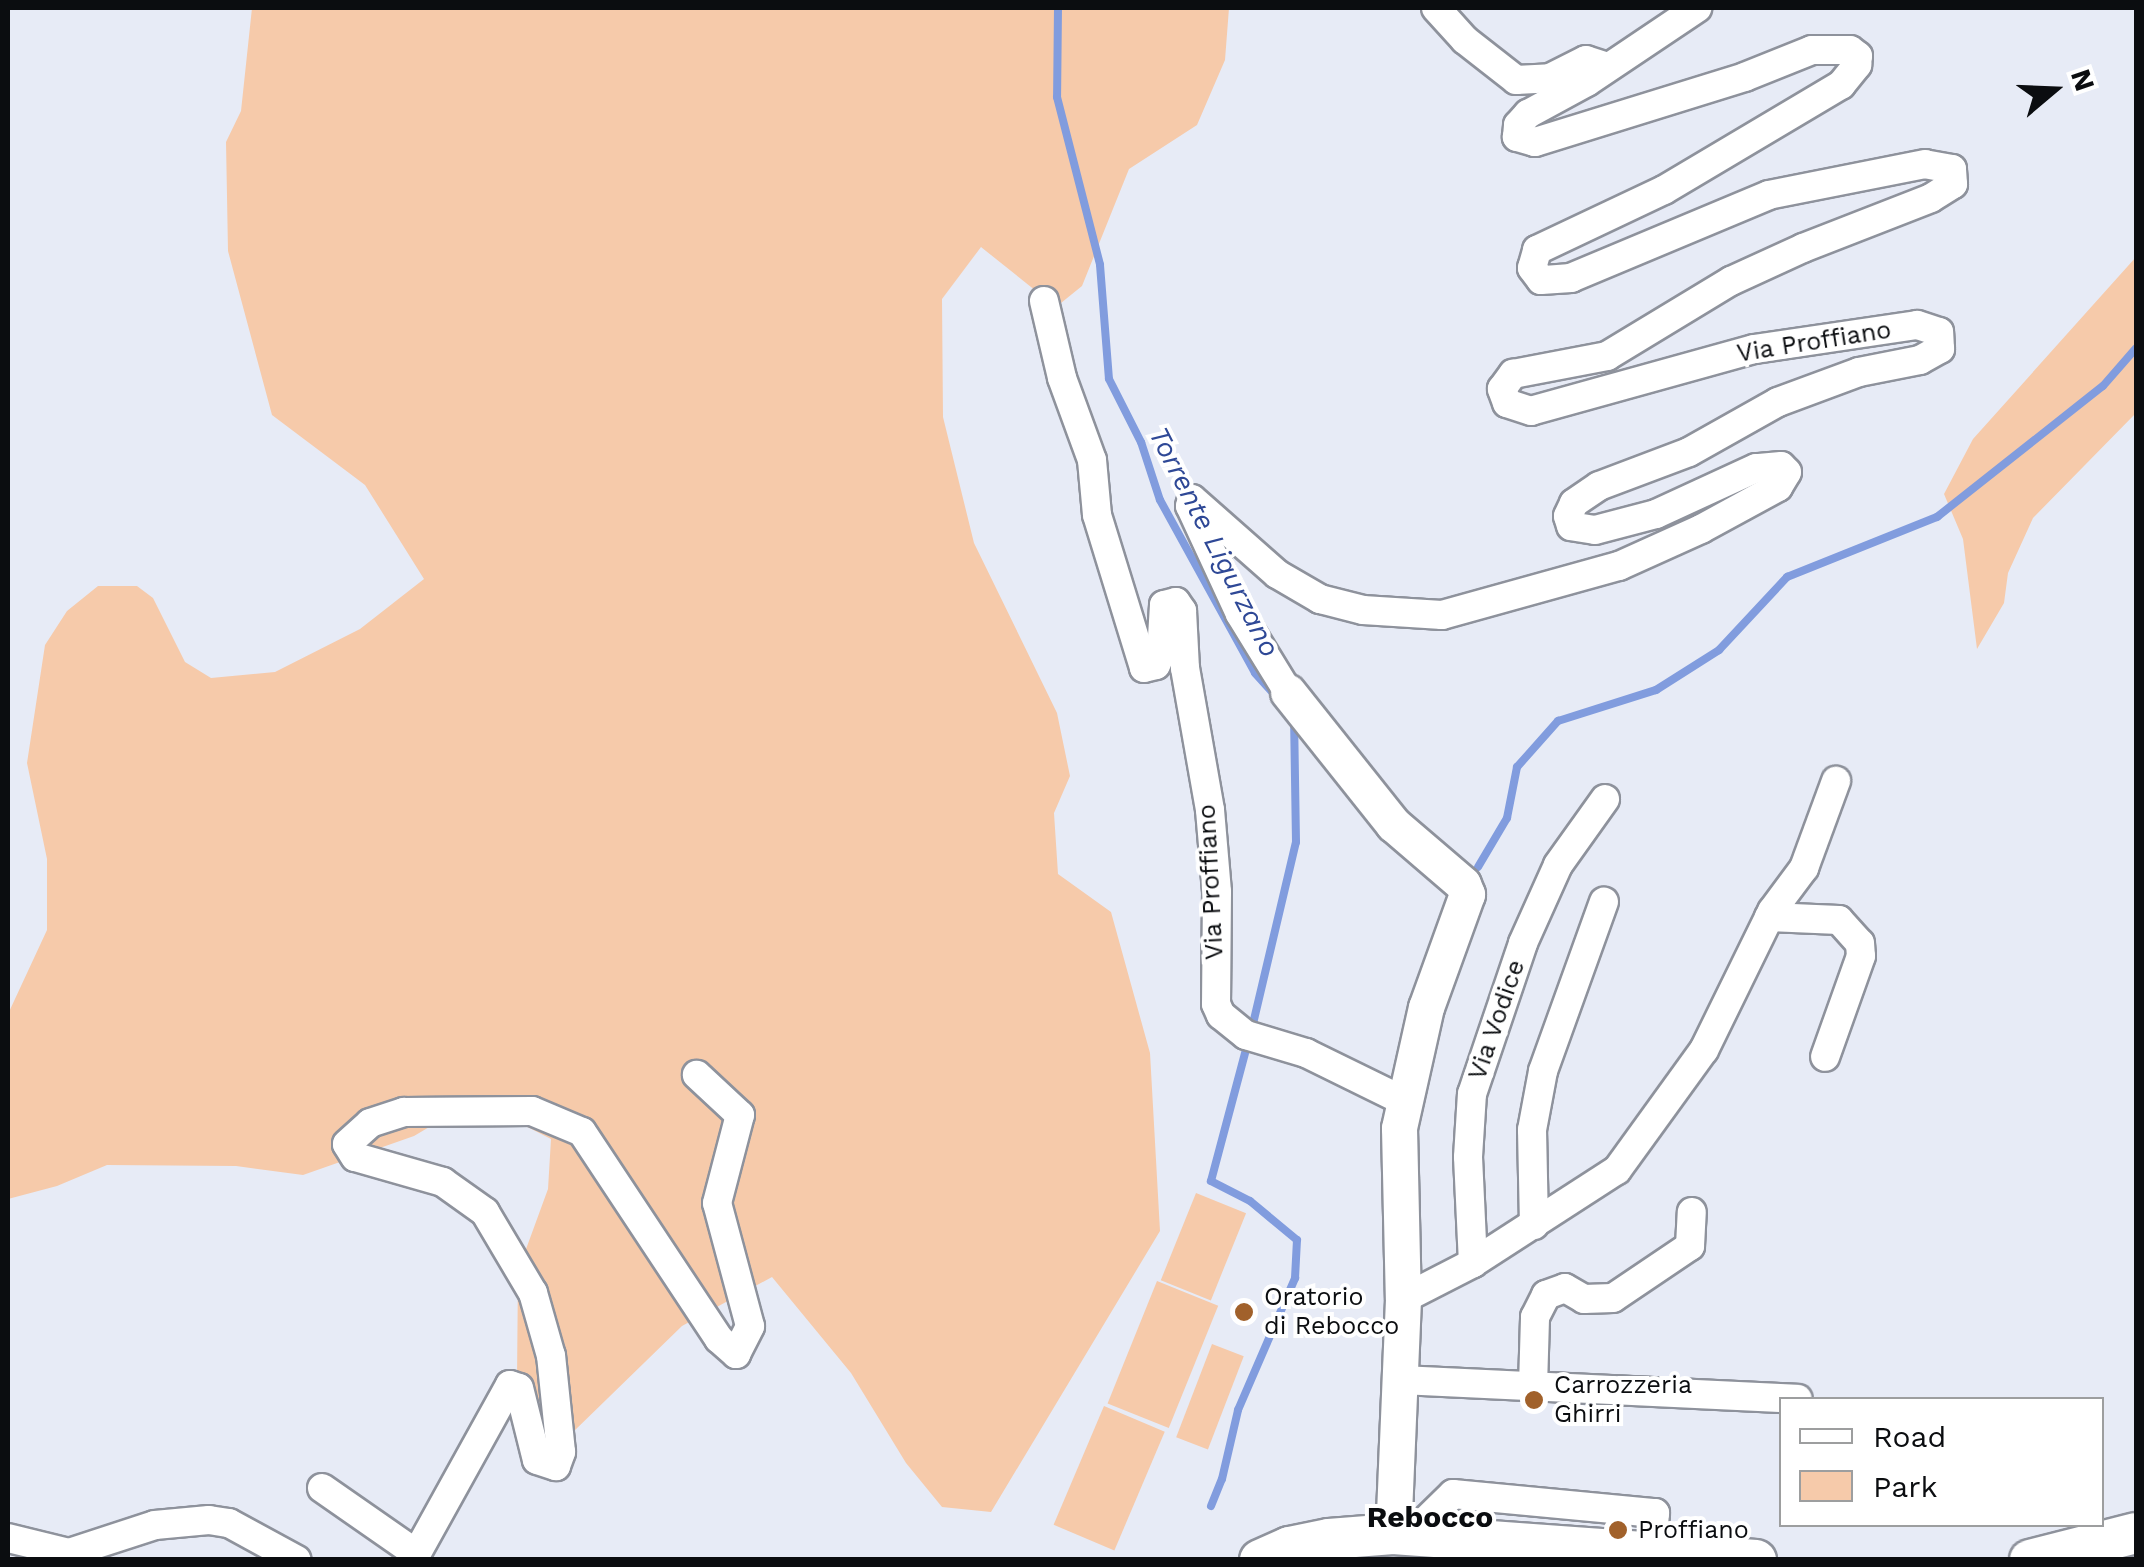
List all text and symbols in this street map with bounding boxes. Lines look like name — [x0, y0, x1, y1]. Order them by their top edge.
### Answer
north arrow — [2004, 40, 2104, 140]
text: N — [2064, 65, 2102, 95]
street label: Via Proffiano — [1734, 315, 1894, 369]
water label: Torrente Ligurzano — [1141, 421, 1287, 663]
street label: Via Proffiano — [1192, 803, 1230, 961]
street label: Via Vodice — [1462, 955, 1532, 1085]
place label: Oratorio di Rebocco — [1264, 1283, 1399, 1342]
marker: Oratorio di Rebocco — [1233, 1301, 1255, 1323]
place label: Carrozzeria Ghirri — [1554, 1371, 1692, 1430]
marker: Carrozzeria Ghirri — [1523, 1389, 1545, 1411]
legend — [1779, 1397, 2104, 1527]
text: Road — [1873, 1419, 1946, 1454]
text: Park — [1873, 1469, 1938, 1504]
district label: Rebocco — [1367, 1499, 1493, 1535]
place label: Proffiano — [1638, 1515, 1749, 1545]
marker: Proffiano — [1607, 1519, 1629, 1541]

